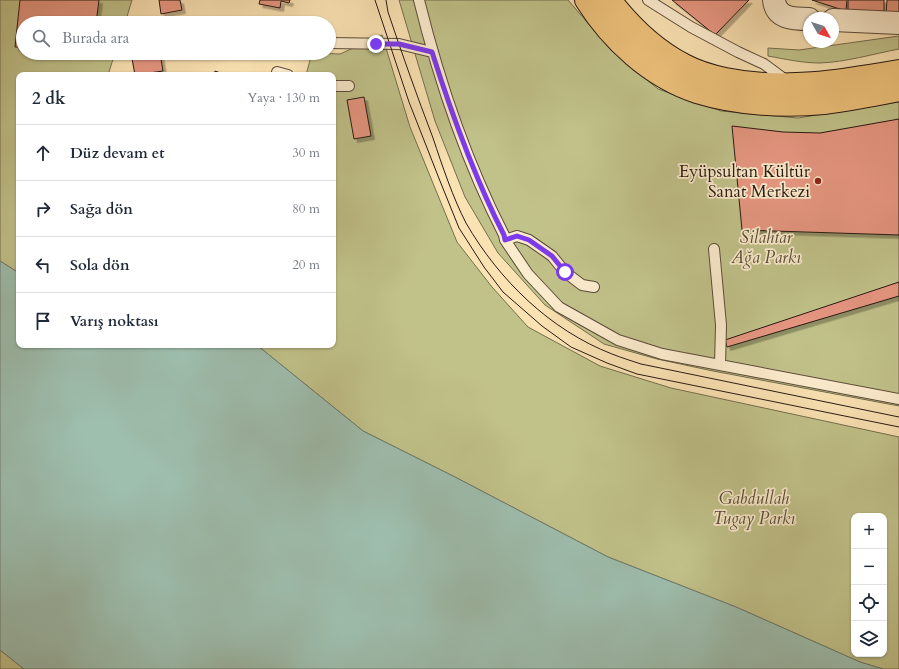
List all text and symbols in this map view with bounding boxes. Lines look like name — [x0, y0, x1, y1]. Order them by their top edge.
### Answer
north arrow — [803, 12, 839, 48]
search box — [16, 16, 336, 60]
icon: search — [30, 27, 52, 49]
text: Burada ara — [62, 28, 129, 48]
route end — [367, 35, 385, 53]
text: 2 dk — [32, 87, 66, 110]
text: Yaya · 130 m — [247, 89, 320, 107]
icon: ahead — [32, 142, 54, 164]
text: Düz devam et — [70, 143, 165, 163]
text: 30 m — [292, 144, 320, 162]
place label: Eyüpsultan Kültür Sanat Merkezi — [679, 160, 811, 203]
marker: Eyüpsultan Kültür Sanat Merkezi — [813, 176, 823, 186]
icon: right — [32, 198, 54, 220]
text: Sağa dön — [70, 199, 133, 219]
text: 80 m — [292, 200, 320, 218]
park label: Silahtar Ağa Parkı — [730, 226, 801, 269]
icon: left — [32, 254, 54, 276]
text: Sola dön — [70, 255, 130, 275]
text: 20 m — [292, 256, 320, 274]
route start — [556, 263, 574, 281]
icon: arrive — [32, 310, 54, 332]
text: Varış noktası — [70, 311, 159, 331]
park label: Gabdullah Tugay Parkı — [713, 487, 796, 530]
map controls — [851, 513, 887, 657]
button: + — [851, 513, 887, 549]
button: − — [851, 549, 887, 585]
button: locate — [851, 585, 887, 621]
button: layers — [851, 621, 887, 657]

